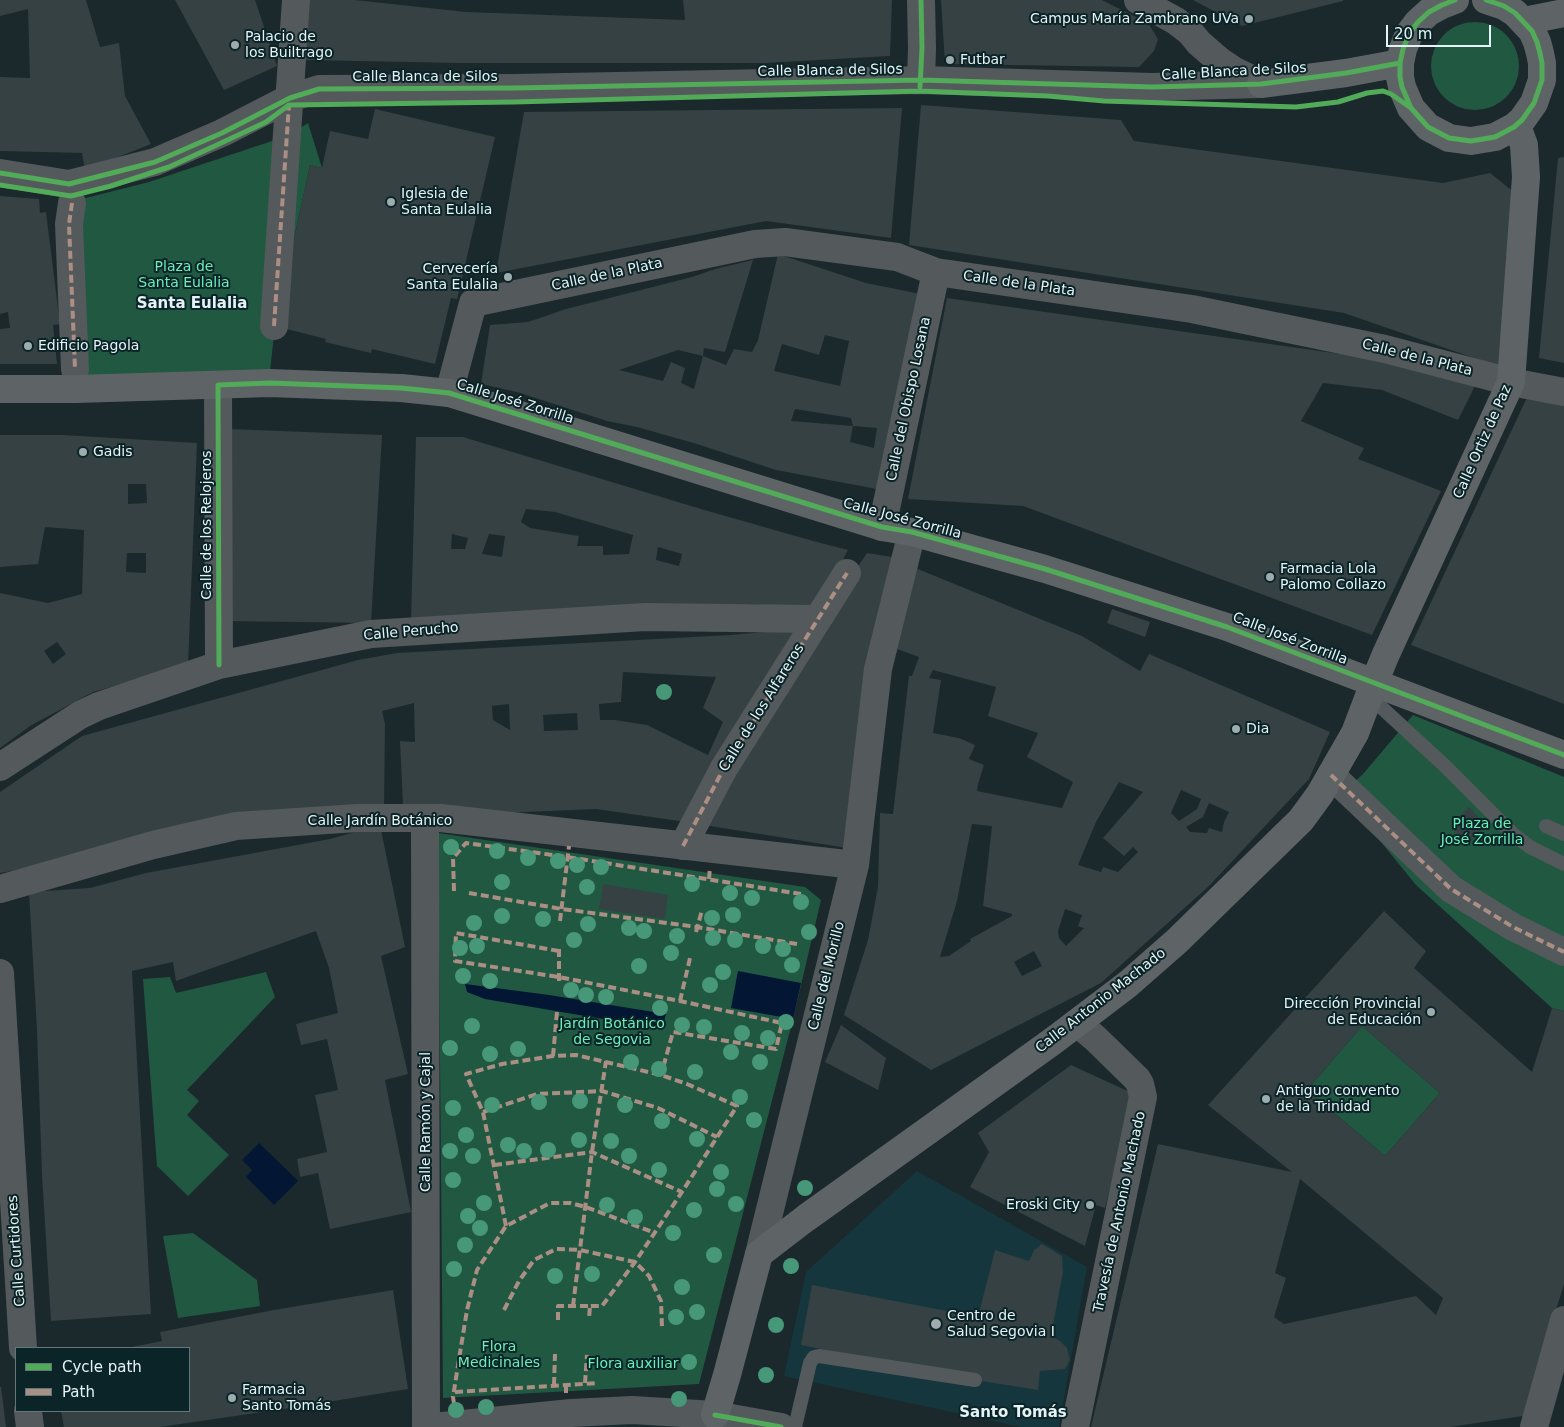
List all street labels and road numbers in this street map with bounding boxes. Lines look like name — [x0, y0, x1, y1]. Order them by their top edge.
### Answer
street label: Calle Blanca de Silos — [1161, 60, 1307, 84]
street label: Calle Blanca de Silos — [757, 61, 903, 81]
street label: Calle Blanca de Silos — [352, 69, 498, 85]
street label: Calle de la Plata — [550, 255, 664, 295]
street label: Calle de la Plata — [962, 268, 1076, 300]
street label: Calle del Obispo Losana — [883, 315, 935, 483]
street label: Calle de la Plata — [1360, 336, 1474, 380]
street label: Calle José Zorrilla — [454, 376, 576, 428]
street label: Calle Ortiz de Paz — [1450, 382, 1516, 502]
street label: Calle de los Relojeros — [199, 450, 215, 600]
street label: Calle José Zorrilla — [841, 495, 963, 543]
street label: Calle José Zorrilla — [1230, 609, 1350, 669]
street label: Calle Perucho — [363, 619, 459, 645]
street label: Calle de los Alfareros — [716, 641, 808, 775]
street label: Calle Jardín Botánico — [308, 813, 452, 829]
street label: Calle del Morillo — [805, 920, 849, 1032]
street label: Calle Antonio Machado — [1032, 945, 1170, 1057]
street label: Calle Ramón y Cajal — [418, 1052, 434, 1192]
street label: Travesía de Antonio Machado — [1090, 1110, 1150, 1314]
street label: Calle Curtidores — [5, 1195, 29, 1307]

